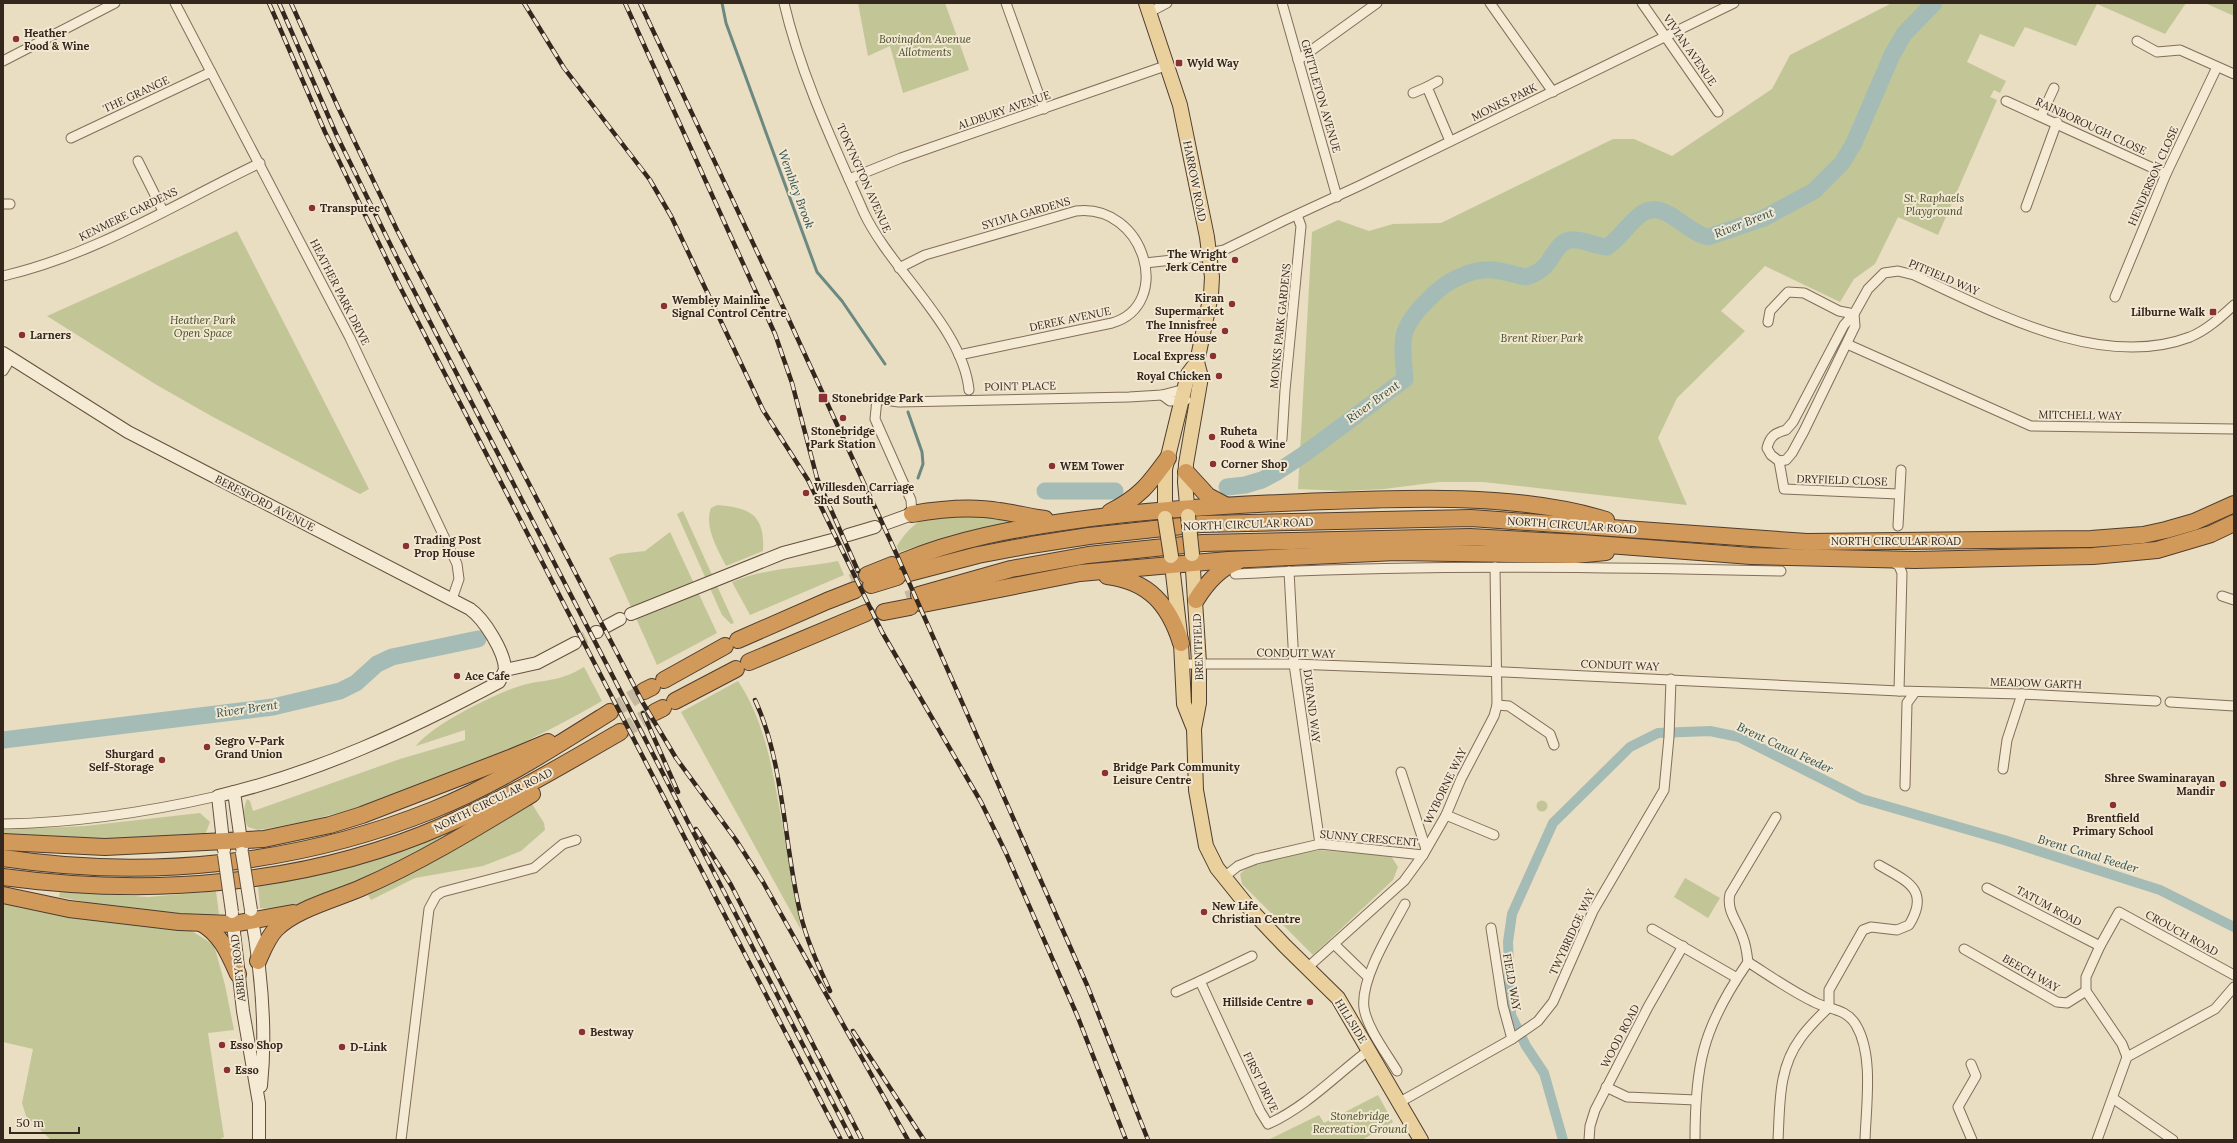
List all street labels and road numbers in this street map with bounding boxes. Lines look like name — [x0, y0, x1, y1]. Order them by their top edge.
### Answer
street label: VIVIAN AVENUE — [1660, 11, 1720, 88]
street label: GRITTLETON AVENUE — [1298, 38, 1344, 154]
street label: THE GRANGE — [101, 72, 172, 115]
street label: MONKS PARK — [1469, 80, 1540, 124]
street label: ALDBURY AVENUE — [955, 88, 1052, 133]
street label: RAINBOROUGH CLOSE — [2033, 94, 2149, 158]
street label: TOKYNGTON AVENUE — [834, 121, 894, 235]
street label: HENDERSON CLOSE — [2125, 124, 2181, 228]
street label: HARROW ROAD — [1180, 139, 1210, 223]
street label: KENMERE GARDENS — [76, 184, 180, 244]
street label: SYLVIA GARDENS — [980, 194, 1072, 232]
street label: HEATHER PARK DRIVE — [307, 236, 373, 348]
street label: PITFIELD WAY — [1907, 256, 1982, 299]
street label: MONKS PARK GARDENS — [1266, 263, 1294, 389]
street label: DEREK AVENUE — [1028, 303, 1112, 334]
street label: POINT PLACE — [984, 378, 1056, 394]
street label: MITCHELL WAY — [2038, 407, 2123, 423]
street label: DRYFIELD CLOSE — [1796, 471, 1888, 489]
street label: BERESFORD AVENUE — [213, 472, 317, 534]
street label: NORTH CIRCULAR ROAD — [1506, 513, 1638, 537]
street label: NORTH CIRCULAR ROAD — [1183, 515, 1313, 533]
street label: NORTH CIRCULAR ROAD — [1831, 534, 1961, 548]
street label: BRENTFIELD — [1190, 613, 1206, 681]
street label: CONDUIT WAY — [1257, 645, 1336, 661]
street label: CONDUIT WAY — [1580, 657, 1661, 673]
street label: DURAND WAY — [1301, 668, 1324, 745]
street label: MEADOW GARTH — [1990, 674, 2082, 692]
street label: WYBORNE WAY — [1421, 745, 1470, 826]
street label: NORTH CIRCULAR ROAD — [431, 765, 555, 835]
street label: SUNNY CRESCENT — [1319, 827, 1419, 849]
street label: TATUM ROAD — [2014, 883, 2084, 929]
street label: TWYBRIDGE WAY — [1546, 886, 1598, 977]
street label: CROUCH ROAD — [2143, 907, 2221, 959]
street label: ABBEY ROAD — [228, 934, 249, 1003]
street label: BEECH WAY — [2000, 951, 2063, 995]
street label: FIELD WAY — [1500, 952, 1524, 1013]
street label: HILLSIDE — [1332, 996, 1370, 1046]
street label: WOOD ROAD — [1597, 1002, 1643, 1070]
street label: FIRST DRIVE — [1240, 1049, 1282, 1115]

